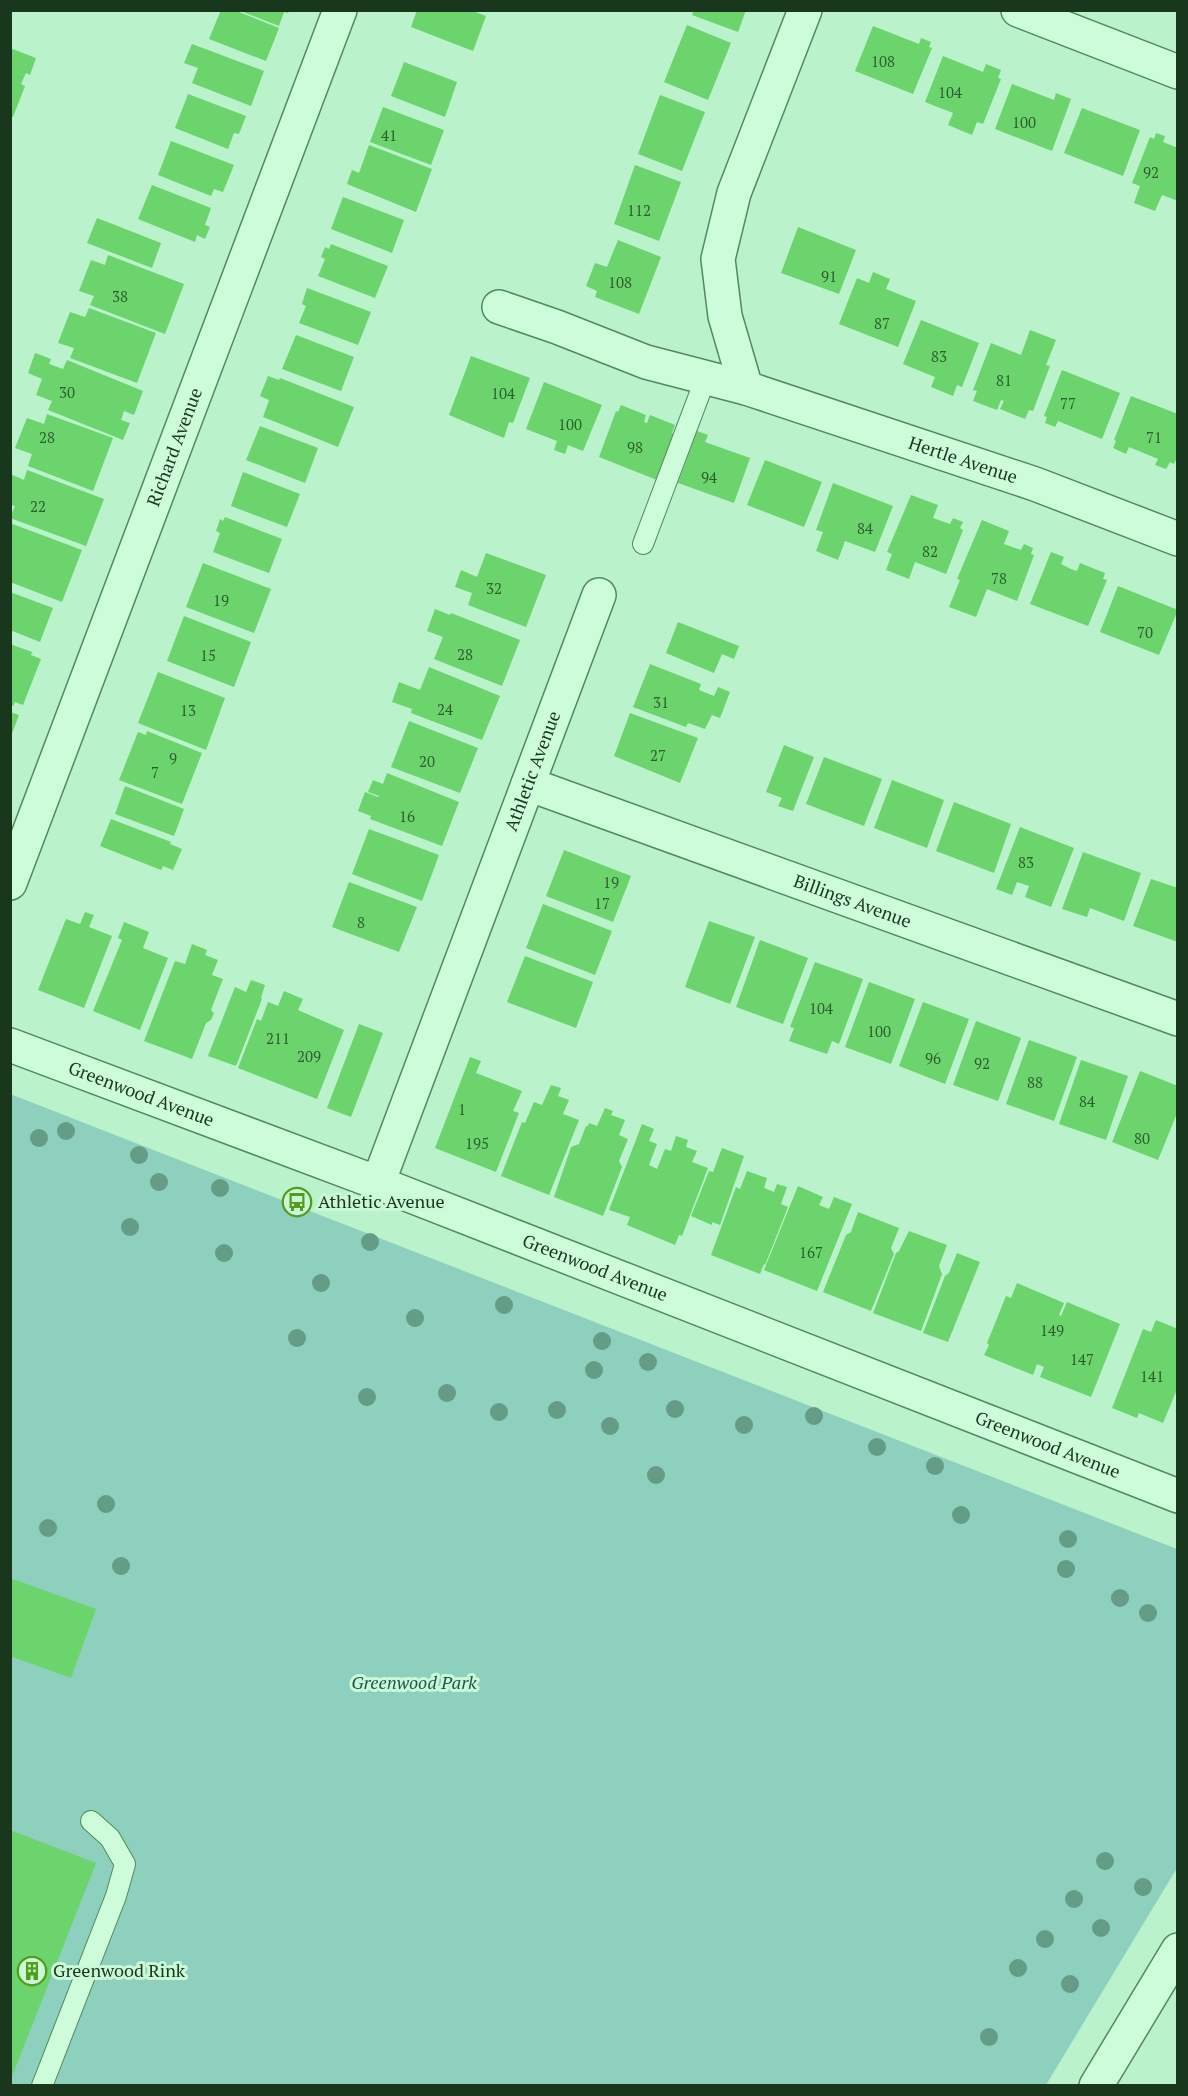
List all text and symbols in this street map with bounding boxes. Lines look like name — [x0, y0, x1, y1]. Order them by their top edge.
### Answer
house number: 108 — [871, 51, 895, 71]
house number: 104 — [938, 82, 962, 102]
house number: 100 — [1012, 112, 1036, 132]
house number: 41 — [381, 125, 397, 145]
house number: 92 — [1143, 162, 1159, 182]
house number: 112 — [627, 200, 651, 220]
house number: 91 — [821, 266, 837, 286]
house number: 108 — [608, 272, 632, 292]
house number: 38 — [112, 286, 128, 306]
house number: 87 — [874, 313, 890, 333]
house number: 83 — [931, 346, 947, 366]
house number: 81 — [996, 370, 1012, 390]
house number: 30 — [59, 382, 75, 402]
house number: 104 — [491, 383, 515, 403]
street label: Richard Avenue — [141, 384, 207, 509]
house number: 77 — [1060, 393, 1076, 413]
house number: 100 — [558, 414, 582, 434]
house number: 28 — [39, 427, 55, 447]
house number: 71 — [1146, 427, 1162, 447]
street label: Hertle Avenue — [906, 430, 1021, 488]
house number: 98 — [627, 437, 643, 457]
house number: 94 — [701, 467, 717, 487]
house number: 22 — [30, 496, 46, 516]
house number: 84 — [857, 518, 873, 538]
house number: 82 — [922, 541, 938, 561]
house number: 78 — [991, 568, 1007, 588]
house number: 32 — [486, 578, 502, 598]
house number: 19 — [213, 590, 229, 610]
house number: 70 — [1137, 622, 1153, 642]
house number: 28 — [457, 644, 473, 664]
house number: 15 — [200, 645, 216, 665]
house number: 31 — [653, 692, 669, 712]
house number: 24 — [437, 699, 453, 719]
house number: 13 — [180, 700, 196, 720]
street label: Athletic Avenue — [498, 707, 565, 834]
house number: 27 — [650, 745, 666, 765]
house number: 9 — [169, 748, 177, 768]
house number: 20 — [419, 751, 435, 771]
house number: 7 — [151, 762, 159, 782]
house number: 16 — [399, 806, 415, 826]
house number: 83 — [1018, 852, 1034, 872]
street label: Billings Avenue — [791, 868, 915, 933]
house number: 19 — [603, 872, 619, 892]
house number: 17 — [594, 893, 610, 913]
house number: 8 — [357, 912, 365, 932]
house number: 104 — [809, 998, 833, 1018]
house number: 100 — [867, 1021, 891, 1041]
house number: 211 — [266, 1028, 290, 1048]
house number: 209 — [297, 1046, 321, 1066]
house number: 96 — [925, 1048, 941, 1068]
house number: 92 — [974, 1053, 990, 1073]
street label: Greenwood Avenue — [65, 1055, 218, 1131]
house number: 88 — [1027, 1072, 1043, 1092]
house number: 84 — [1079, 1091, 1095, 1111]
house number: 1 — [458, 1099, 466, 1119]
house number: 80 — [1134, 1128, 1150, 1148]
house number: 195 — [465, 1133, 489, 1153]
bus stop icon: Athletic Avenue — [281, 1186, 313, 1218]
place label: Athletic Avenue — [318, 1189, 445, 1213]
street label: Greenwood Avenue — [519, 1228, 671, 1306]
house number: 167 — [799, 1242, 823, 1262]
house number: 149 — [1040, 1320, 1064, 1340]
house number: 147 — [1070, 1349, 1094, 1369]
house number: 141 — [1140, 1366, 1164, 1386]
street label: Greenwood Avenue — [972, 1405, 1124, 1483]
park label: Greenwood Park — [351, 1670, 477, 1694]
building icon: Greenwood Rink — [16, 1955, 48, 1987]
place label: Greenwood Rink — [53, 1958, 186, 1982]

